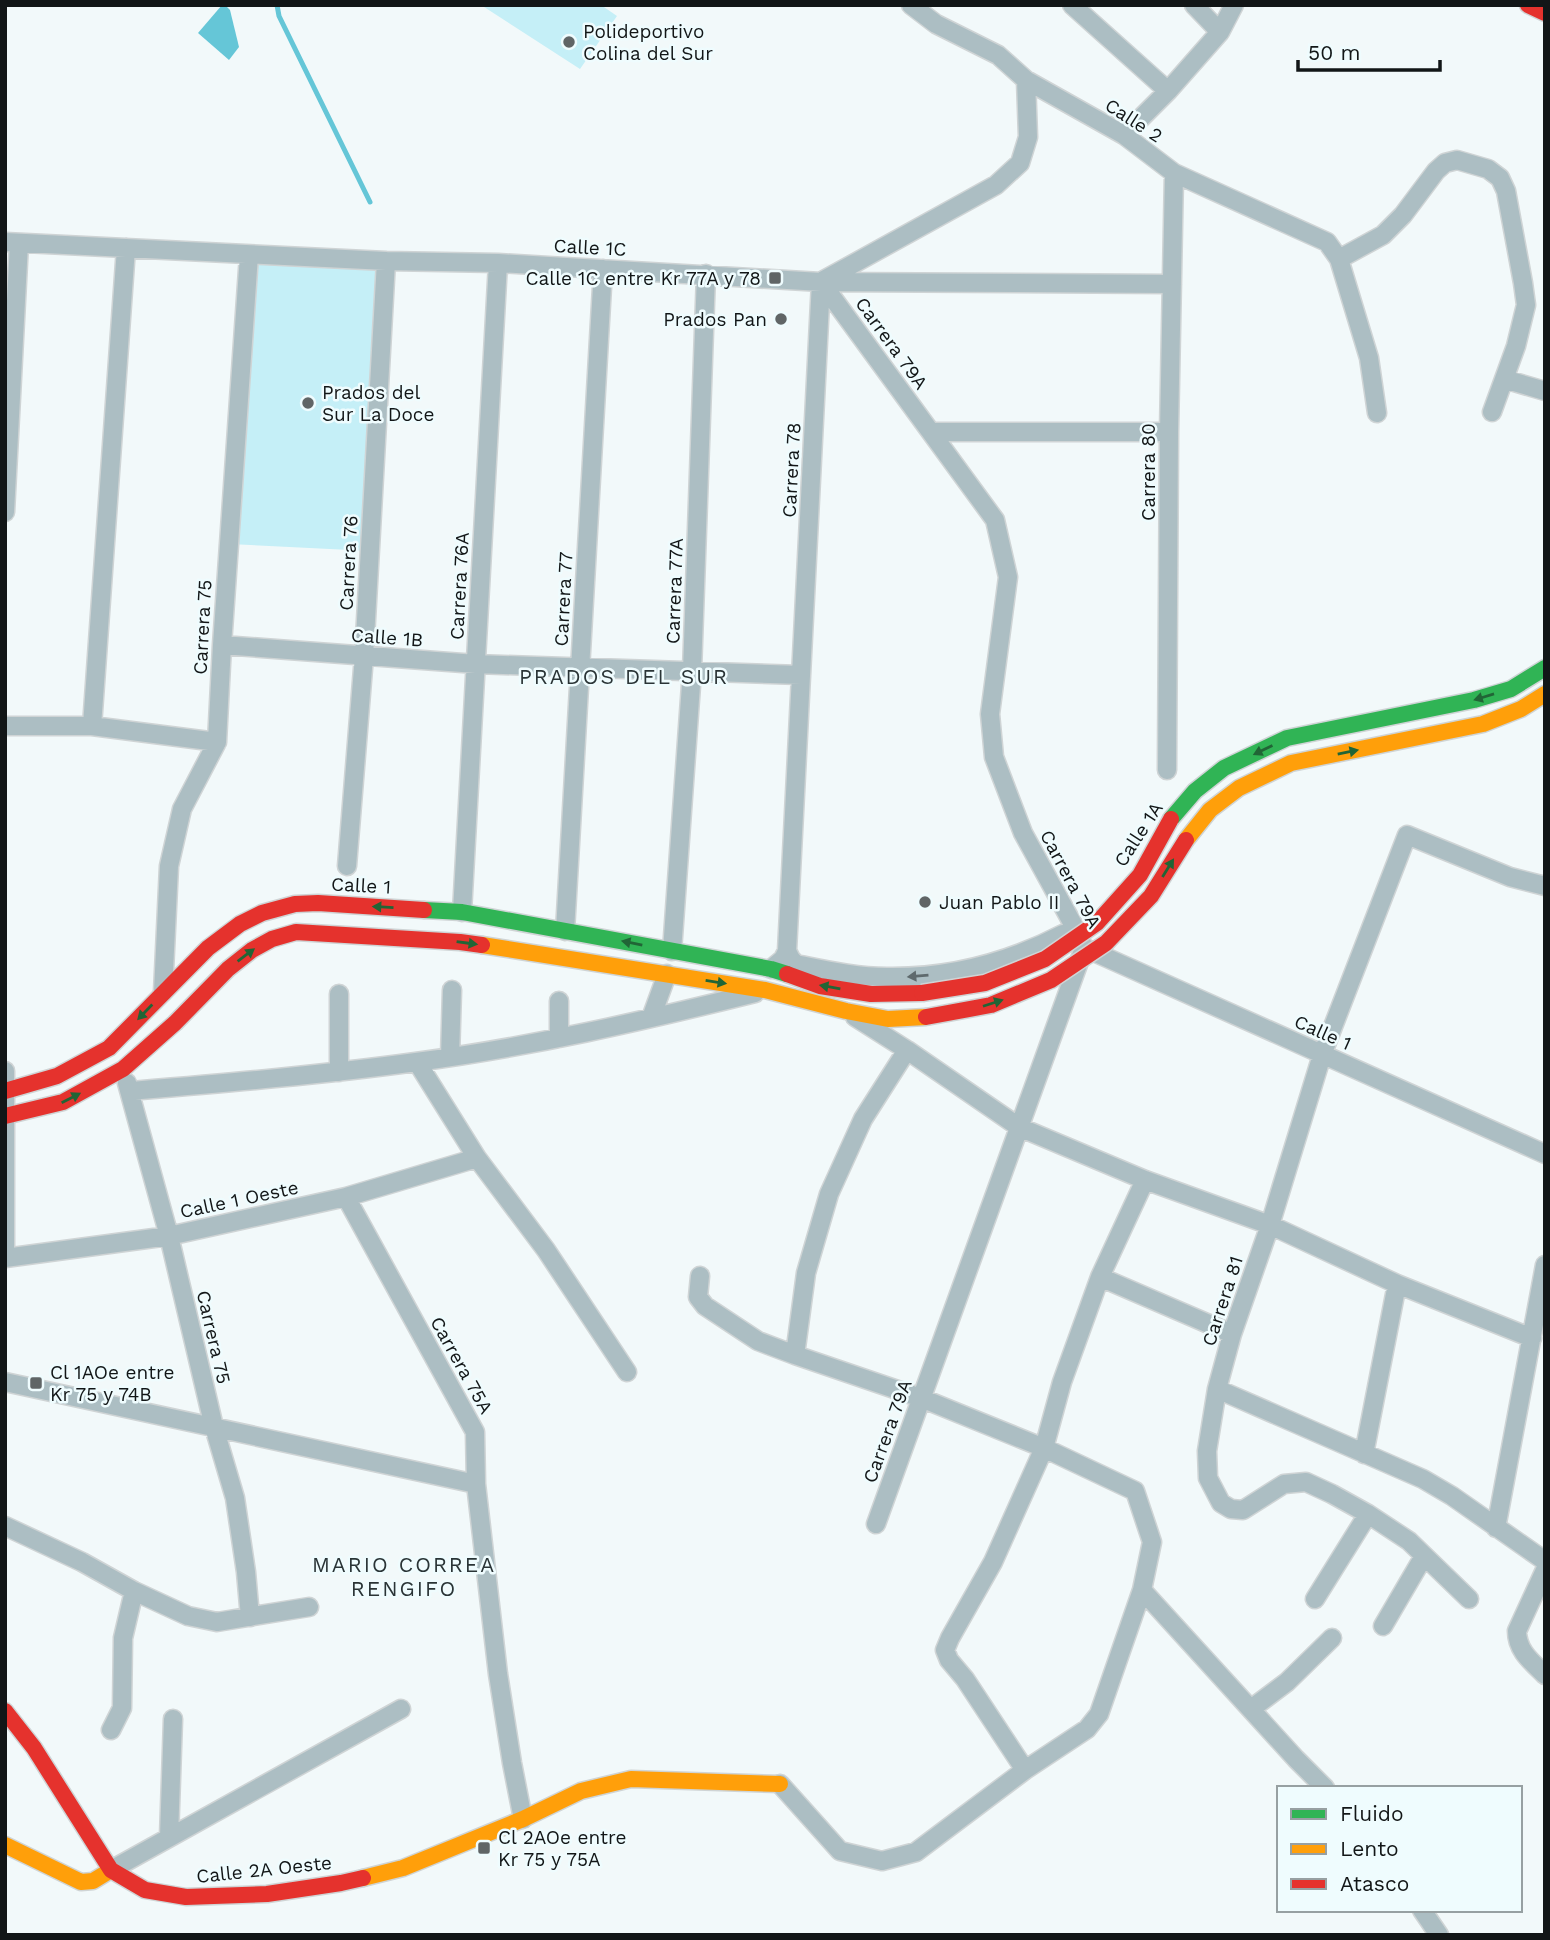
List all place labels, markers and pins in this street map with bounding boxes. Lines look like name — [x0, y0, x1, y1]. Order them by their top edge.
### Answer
place label: Polideportivo Colina del Sur — [583, 20, 713, 65]
marker: Polideportivo Colina del Sur — [561, 34, 577, 50]
place label: Calle 1C entre Kr 77A y 78 — [526, 267, 761, 290]
marker: Calle 1C entre Kr 77A y 78 — [767, 270, 783, 286]
place label: Prados Pan — [663, 308, 767, 331]
marker: Prados Pan — [773, 311, 789, 327]
place label: Prados del Sur La Doce — [322, 381, 434, 426]
marker: Prados del Sur La Doce — [300, 395, 316, 411]
place label: Juan Pablo II — [939, 891, 1060, 914]
marker: Juan Pablo II — [917, 894, 933, 910]
place label: Cl 1AOe entre Kr 75 y 74B — [50, 1361, 174, 1406]
marker: Cl 1AOe entre Kr 75 y 74B — [28, 1375, 44, 1391]
place label: Cl 2AOe entre Kr 75 y 75A — [498, 1826, 626, 1871]
marker: Cl 2AOe entre Kr 75 y 75A — [476, 1840, 492, 1856]

